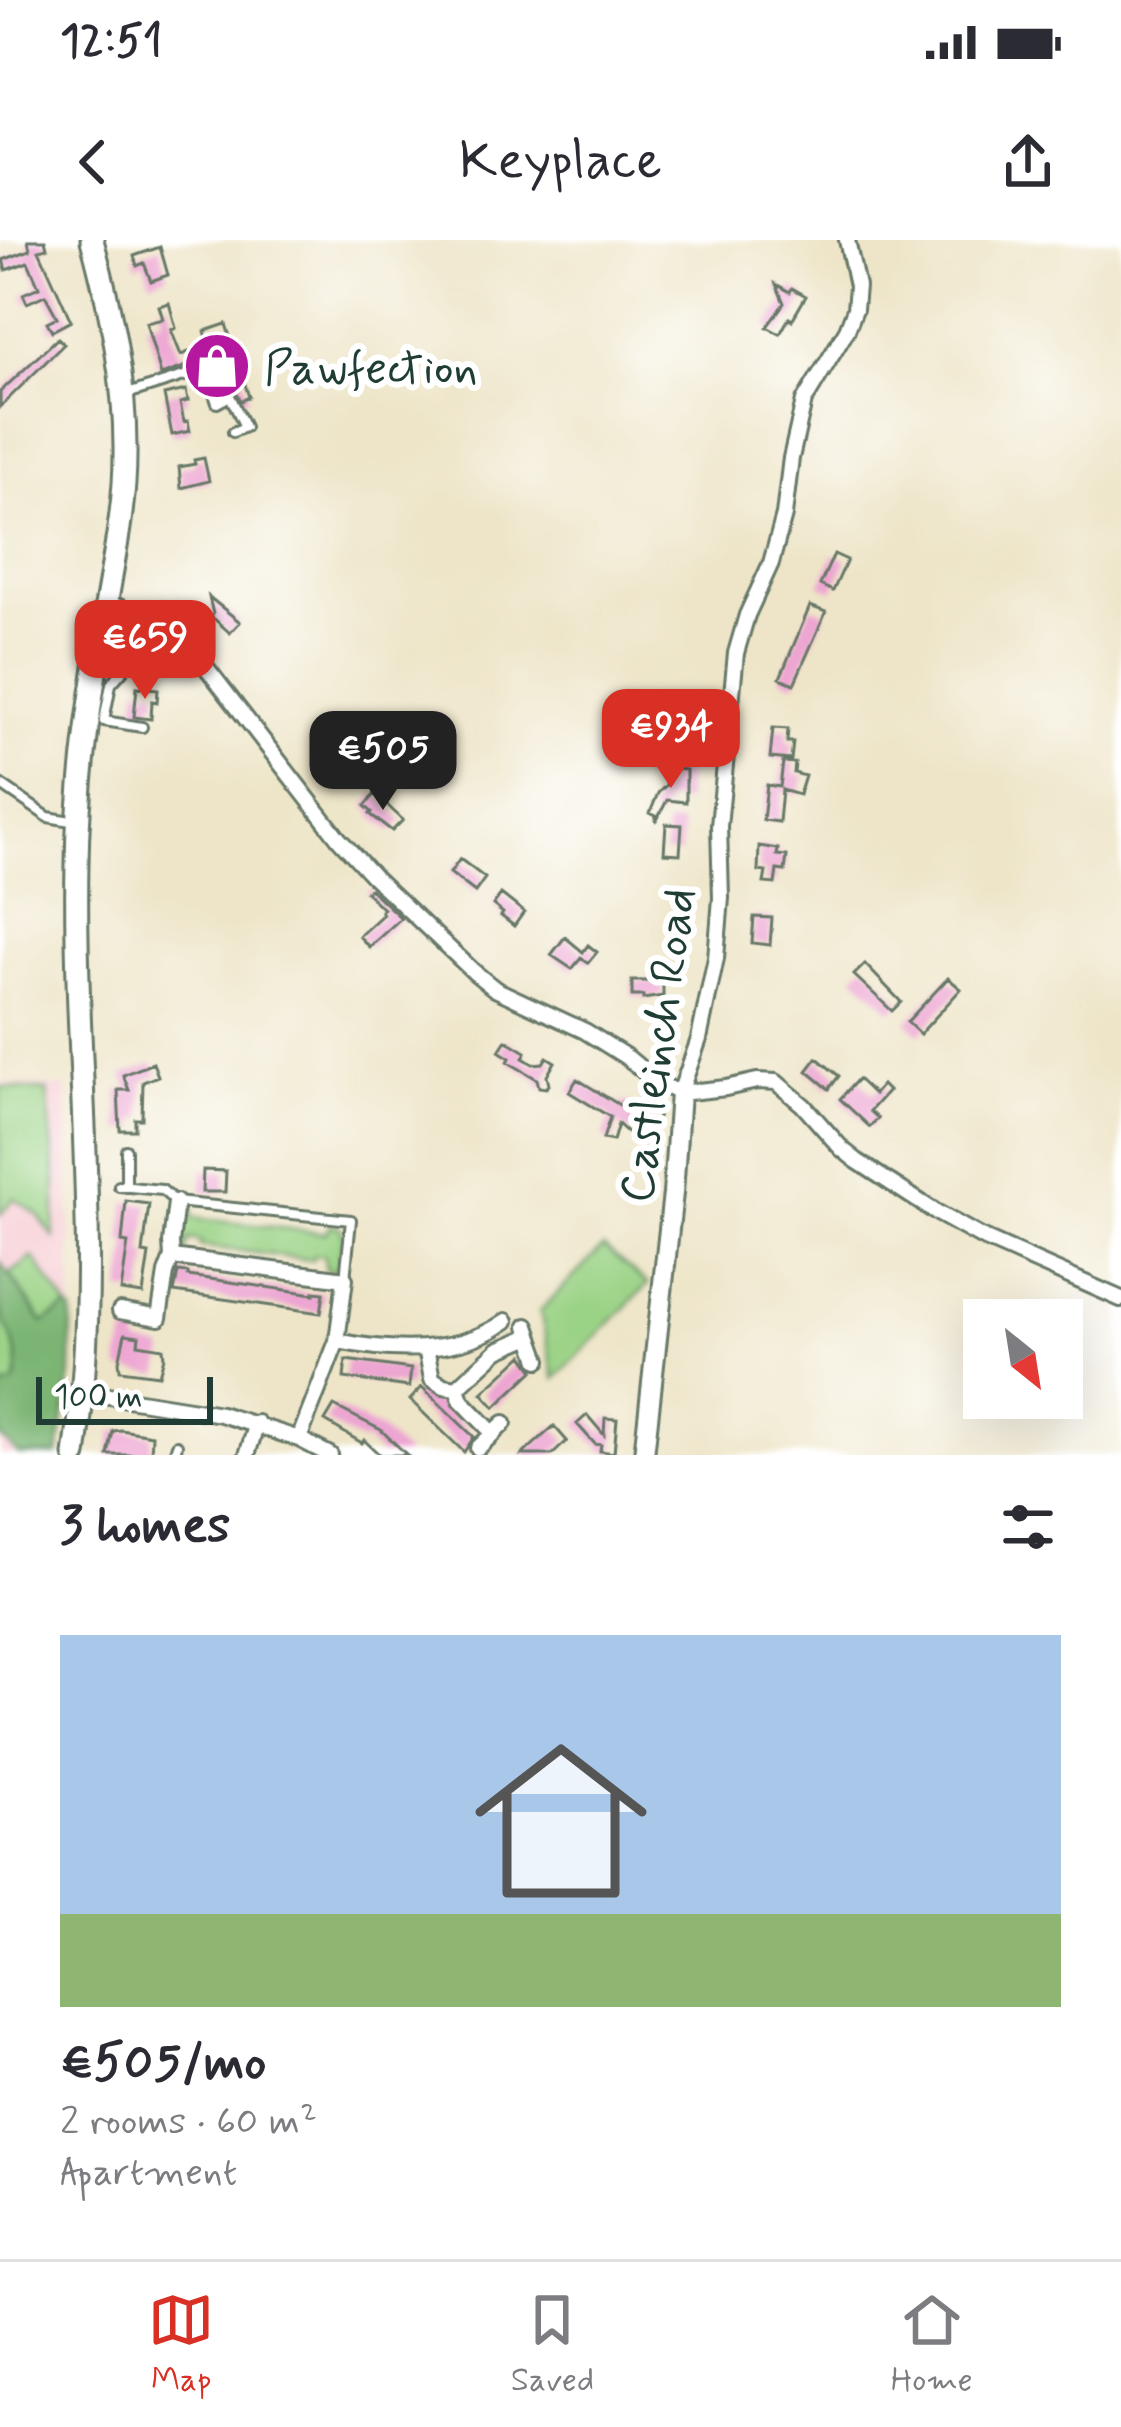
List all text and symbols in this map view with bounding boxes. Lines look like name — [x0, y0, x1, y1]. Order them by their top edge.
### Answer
text: 12:51 — [60, 13, 162, 72]
text: Keyplace — [459, 127, 662, 198]
icon: back — [60, 129, 126, 195]
icon: share — [995, 129, 1061, 195]
shop icon: Pawfection — [182, 331, 252, 401]
place label: Pawfection — [264, 338, 478, 401]
pin: €659 — [74, 600, 216, 702]
text: €659 — [102, 613, 188, 664]
pin: €934 — [600, 689, 742, 791]
text: €934 — [629, 702, 713, 753]
pin: €505 — [312, 711, 454, 813]
text: €505 — [336, 724, 430, 775]
street label: Castleinch Road — [606, 884, 713, 1207]
north arrow — [963, 1299, 1083, 1419]
map controls — [963, 1299, 1083, 1419]
scale bar — [36, 1371, 213, 1424]
text: 100 m — [54, 1376, 143, 1420]
text: 3 homes — [60, 1494, 230, 1560]
icon: filters — [995, 1494, 1061, 1560]
icon: home — [453, 1713, 669, 1929]
text: €505/mo — [60, 2031, 266, 2097]
text: 2 rooms · 60 m² — [60, 2097, 317, 2148]
text: Apartment — [60, 2148, 237, 2199]
tab: Map — [148, 2287, 214, 2403]
tab: Saved — [511, 2287, 594, 2403]
tab: Home — [891, 2287, 973, 2403]

